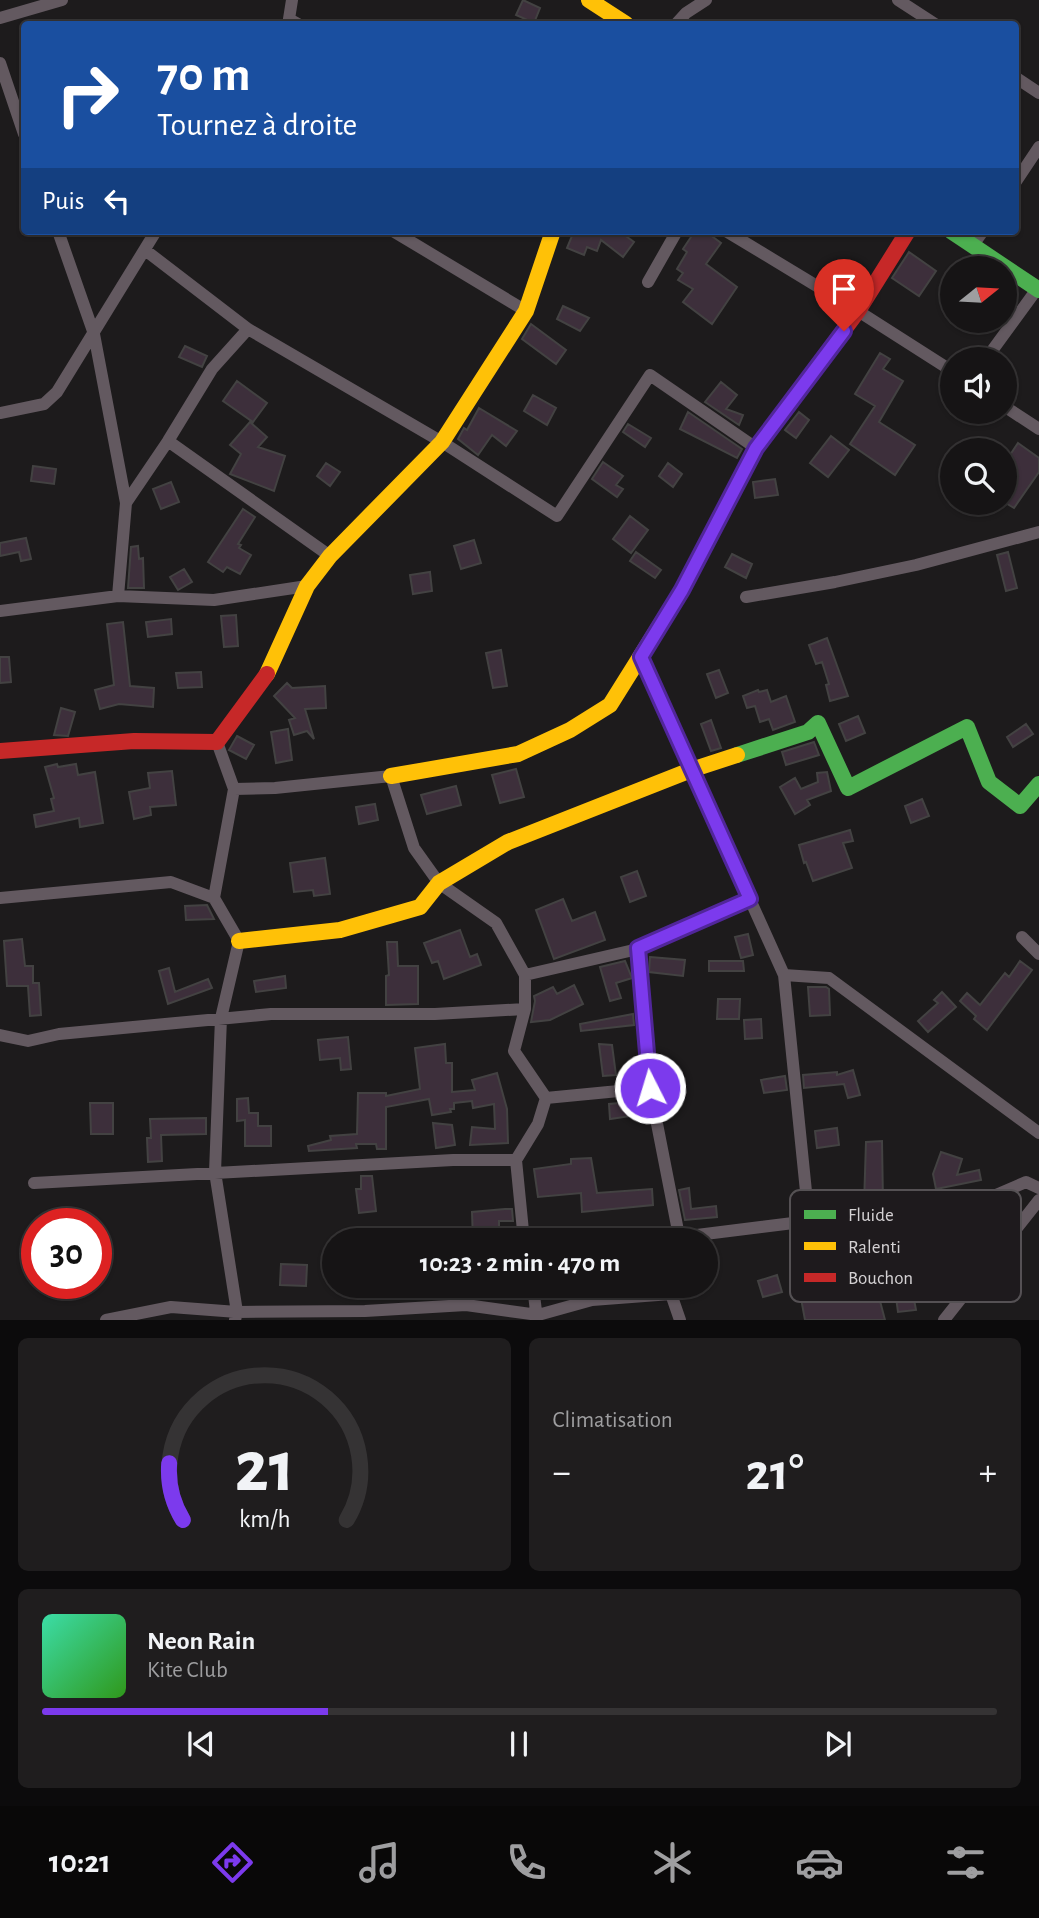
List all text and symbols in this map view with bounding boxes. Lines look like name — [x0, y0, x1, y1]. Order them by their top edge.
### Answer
icon: right — [42, 49, 133, 140]
text: 70 m — [157, 51, 251, 100]
text: Tournez à droite — [157, 109, 357, 141]
icon: left — [98, 182, 136, 220]
text: Puis — [42, 188, 84, 214]
north arrow — [940, 256, 1017, 332]
map controls — [940, 256, 1017, 515]
pin — [814, 259, 874, 331]
icon: arrive — [825, 270, 863, 308]
button: sound — [940, 347, 1017, 424]
button: search — [940, 438, 1017, 515]
position arrow — [613, 1051, 687, 1125]
legend — [790, 1190, 1021, 1302]
text: Fluide — [848, 1206, 894, 1225]
speed limit sign: 30 — [21, 1208, 112, 1299]
text: Ralenti — [848, 1238, 901, 1257]
text: 10:23 · 2 min · 470 m — [420, 1250, 620, 1276]
text: Bouchon — [848, 1269, 913, 1288]
text: Climatisation — [553, 1409, 673, 1432]
text: 21 — [234, 1433, 295, 1506]
text: 21° — [746, 1447, 804, 1499]
text: − — [553, 1454, 571, 1492]
text: + — [979, 1454, 997, 1492]
text: km/h — [238, 1507, 290, 1532]
text: Neon Rain — [147, 1628, 255, 1654]
text: Kite Club — [147, 1659, 228, 1682]
icon: previous — [182, 1725, 220, 1763]
icon: pause — [500, 1725, 538, 1763]
icon: next — [819, 1725, 857, 1763]
icon: directions — [208, 1838, 257, 1887]
icon: music — [355, 1838, 404, 1887]
icon: phone — [502, 1838, 551, 1887]
icon: climate — [648, 1838, 697, 1887]
icon: car — [795, 1838, 844, 1887]
icon: filters — [941, 1838, 990, 1887]
text: 10:21 — [49, 1846, 111, 1878]

